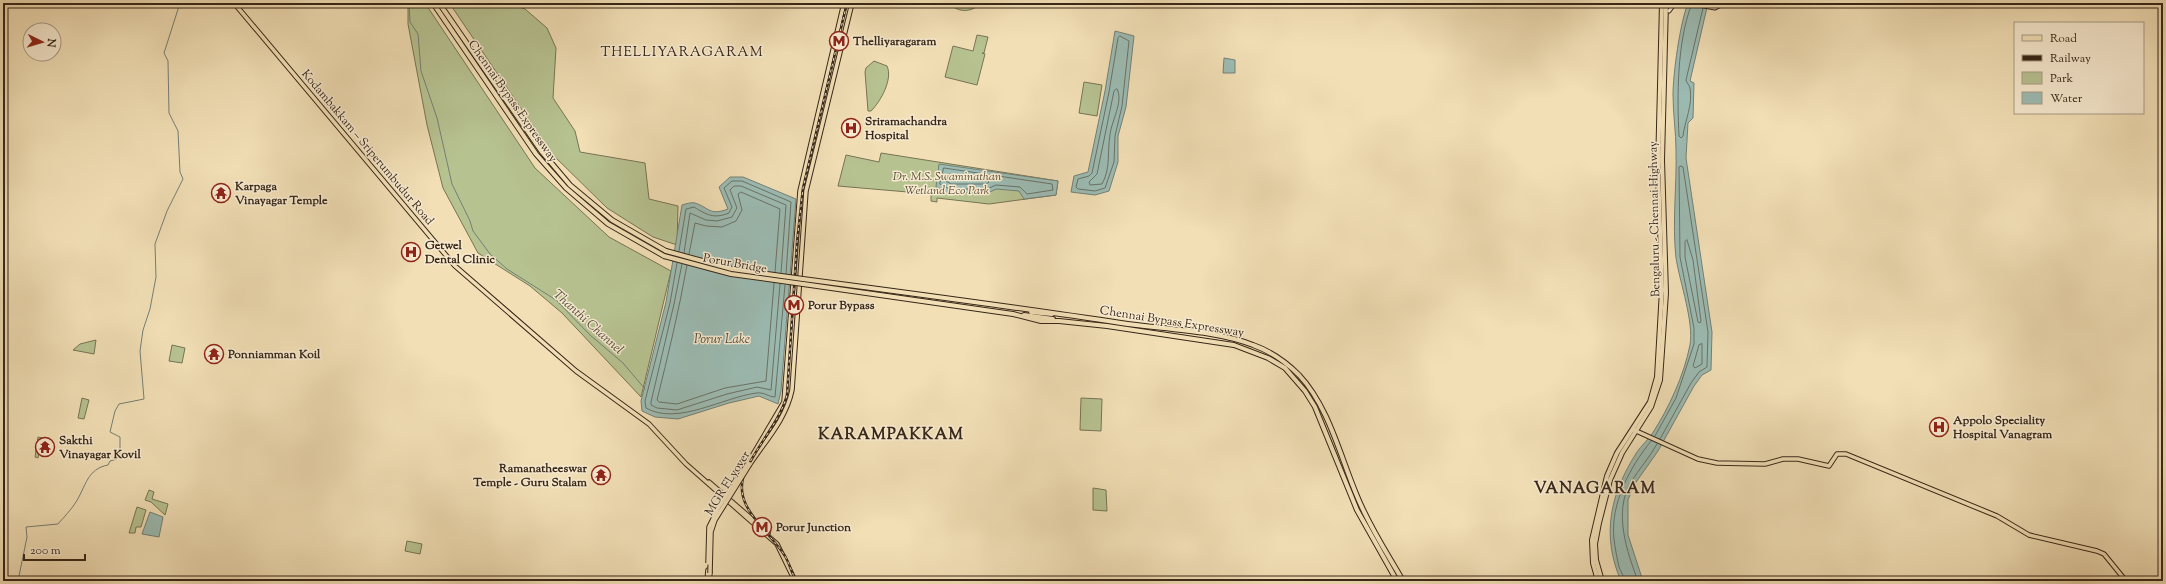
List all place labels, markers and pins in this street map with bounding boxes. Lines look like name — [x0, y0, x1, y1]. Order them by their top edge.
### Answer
metro station icon: Thelliyaragaram — [828, 30, 850, 52]
place label: Thelliyaragaram — [852, 33, 936, 51]
place label: Sriramachandra Hospital — [864, 113, 947, 145]
hospital icon: Sriramachandra Hospital — [840, 117, 862, 139]
place label: Karpaga Vinayagar Temple — [234, 178, 328, 210]
temple icon: Karpaga Vinayagar Temple — [210, 182, 232, 204]
place label: Getwel Dental Clinic — [424, 237, 495, 269]
hospital icon: Getwel Dental Clinic — [400, 241, 422, 263]
metro station icon: Porur Bypass — [783, 294, 805, 316]
place label: Porur Bypass — [807, 297, 875, 315]
temple icon: Ponniamman Koil — [203, 343, 225, 365]
place label: Ponniamman Koil — [227, 346, 321, 364]
place label: Appolo Speciality Hospital Vanagram — [1952, 412, 2052, 444]
hospital icon: Appolo Speciality Hospital Vanagram — [1928, 416, 1950, 438]
place label: Sakthi Vinayagar Kovil — [58, 432, 142, 464]
temple icon: Sakthi Vinayagar Kovil — [34, 436, 56, 458]
place label: Ramanatheeswar Temple - Guru Stalam — [472, 460, 587, 492]
temple icon: Ramanatheeswar Temple - Guru Stalam — [590, 464, 612, 486]
metro station icon: Porur Junction — [751, 516, 773, 538]
place label: Porur Junction — [775, 519, 852, 537]

